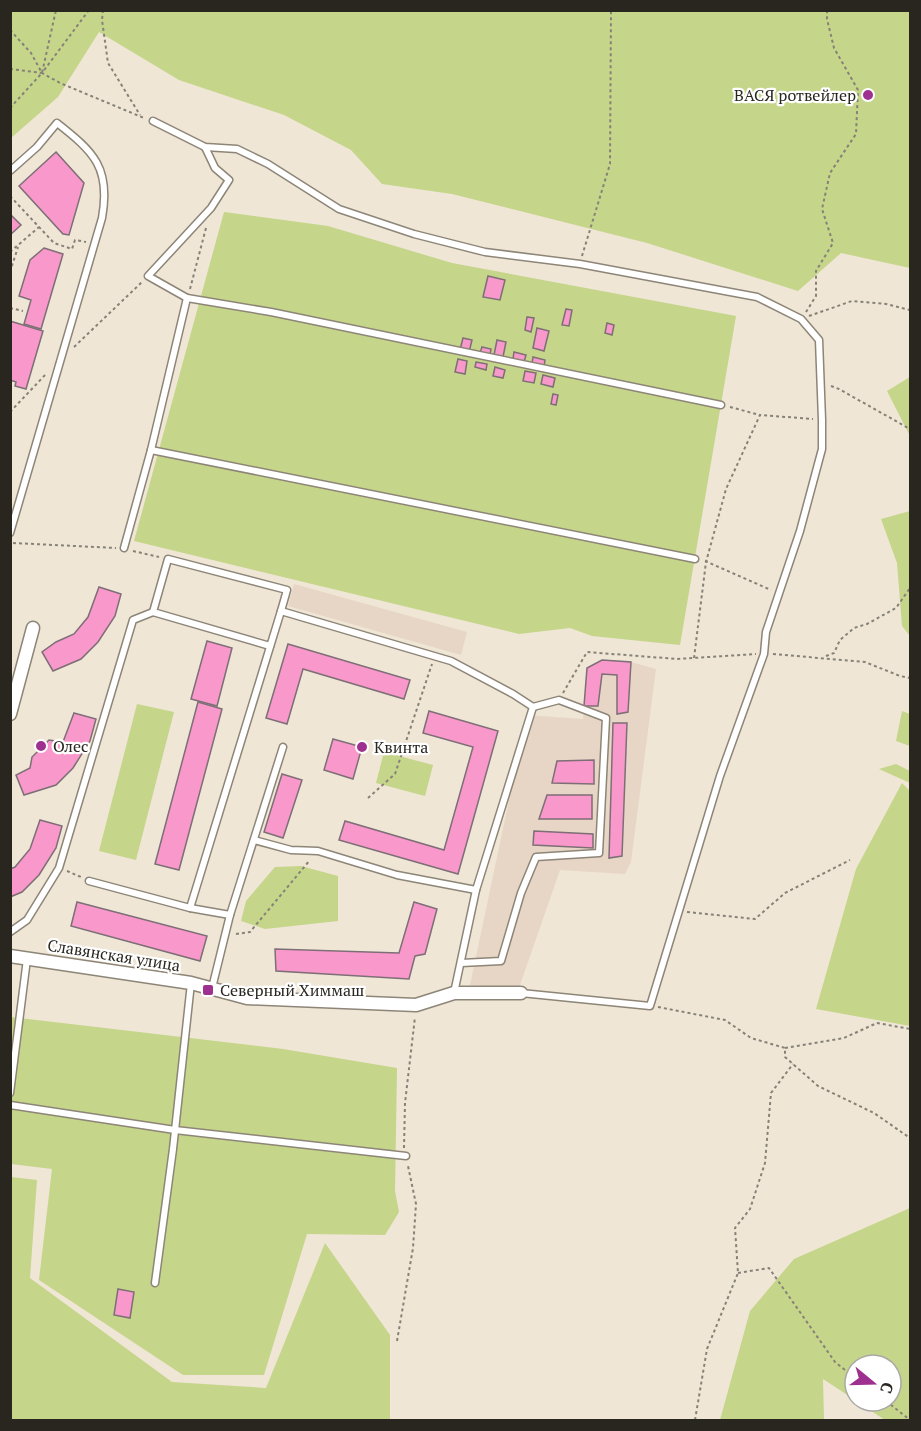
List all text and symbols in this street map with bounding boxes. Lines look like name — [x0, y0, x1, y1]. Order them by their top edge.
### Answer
place label: ВАСЯ ротвейлер — [734, 84, 856, 106]
marker: ВАСЯ ротвейлер — [861, 88, 875, 102]
place label: Олес — [53, 735, 88, 757]
place label: Квинта — [374, 736, 428, 758]
marker: Олес — [34, 739, 48, 753]
marker: Квинта — [355, 740, 369, 754]
street label: Славянская улица — [46, 934, 182, 976]
place label: Северный Химмаш — [220, 979, 364, 1001]
marker: Северный Химмаш — [201, 983, 215, 997]
north arrow — [843, 1353, 903, 1413]
text: С — [875, 1379, 899, 1396]

